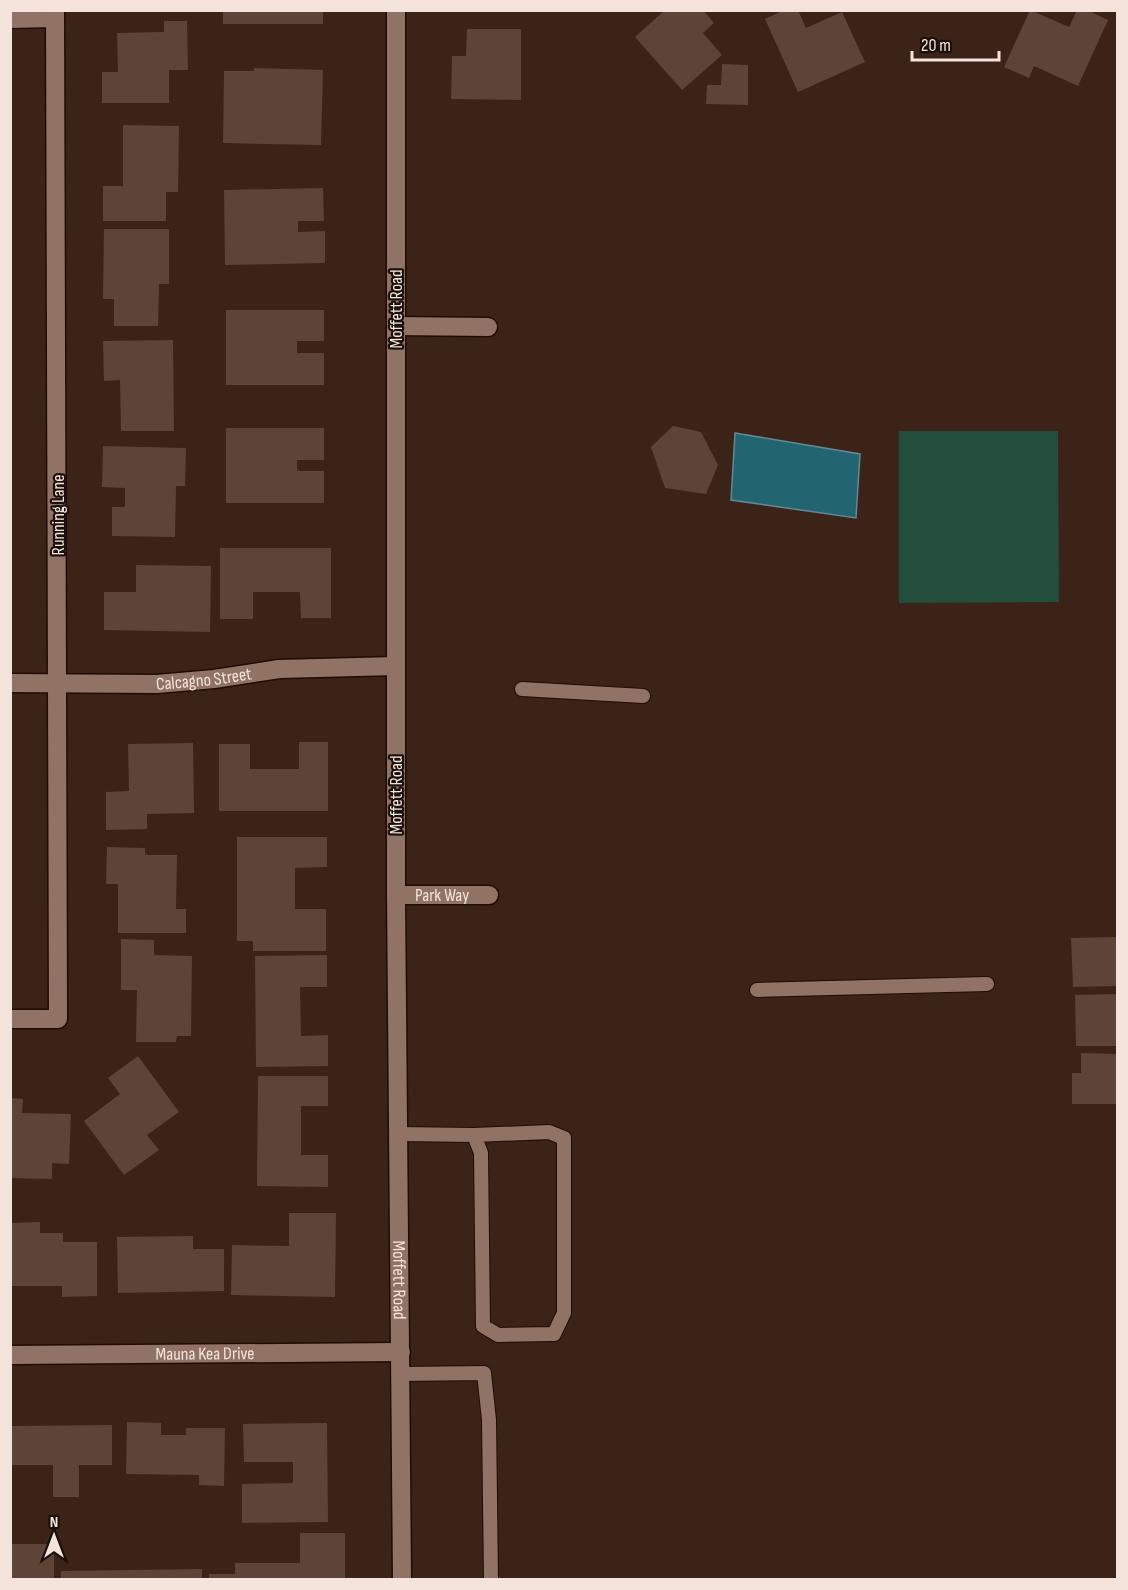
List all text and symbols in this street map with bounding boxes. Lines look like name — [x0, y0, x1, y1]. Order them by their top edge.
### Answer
scale bar — [912, 24, 999, 62]
text: 20 m — [921, 35, 951, 56]
street label: Moffett Road — [386, 269, 407, 349]
street label: Running Lane — [48, 475, 69, 555]
street label: Calcagno Street — [155, 663, 253, 695]
street label: Moffett Road — [386, 755, 407, 835]
street label: Park Way — [415, 885, 469, 906]
street label: Moffett Road — [388, 1240, 410, 1320]
street label: Mauna Kea Drive — [155, 1343, 255, 1365]
north arrow — [24, 1506, 84, 1566]
text: N — [50, 1513, 58, 1532]

